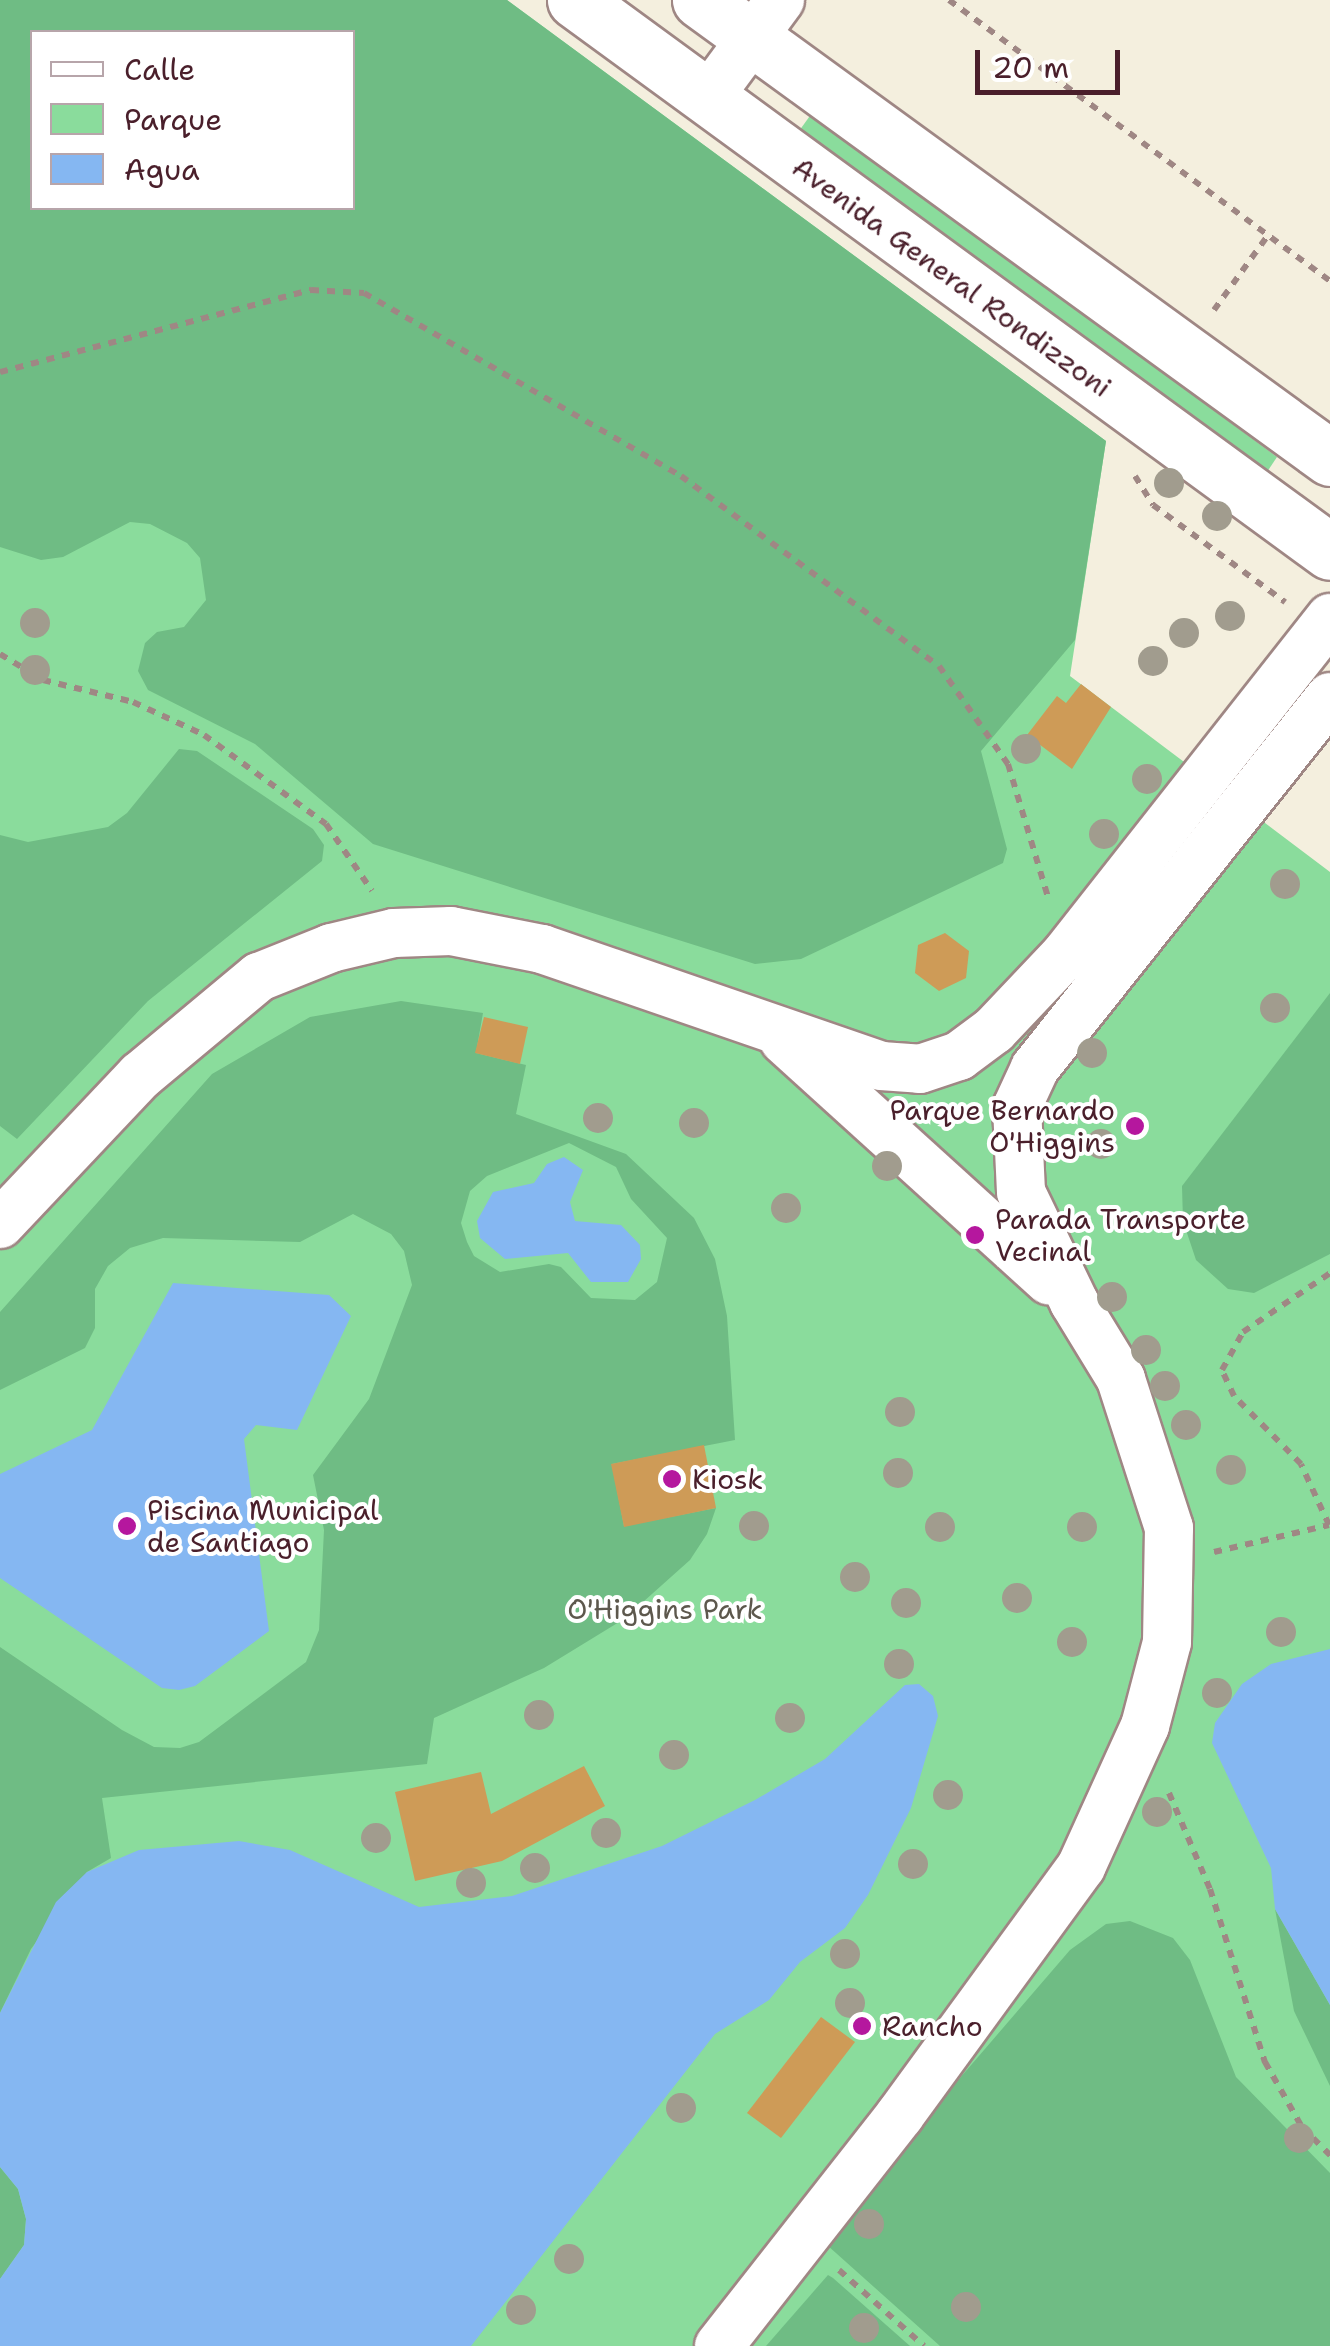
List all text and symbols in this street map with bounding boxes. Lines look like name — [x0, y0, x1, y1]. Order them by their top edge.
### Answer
legend — [30, 30, 355, 210]
scale bar — [980, 30, 1125, 92]
text: 20 m — [992, 47, 1069, 88]
text: Calle — [124, 49, 195, 90]
text: Parque — [124, 99, 222, 140]
text: Agua — [124, 149, 200, 190]
street label: Avenida General Rondizzoni — [786, 150, 1118, 404]
place label: Parque Bernardo O'Higgins — [890, 1093, 1115, 1159]
marker: Parque Bernardo O'Higgins — [1124, 1115, 1146, 1137]
place label: Parada Transporte Vecinal — [995, 1202, 1246, 1268]
marker: Parada Transporte Vecinal — [964, 1224, 986, 1246]
place label: Kiosk — [692, 1462, 763, 1496]
marker: Kiosk — [661, 1468, 683, 1490]
place label: Piscina Municipal de Santiago — [147, 1493, 378, 1559]
marker: Piscina Municipal de Santiago — [116, 1515, 138, 1537]
park label: O'Higgins Park — [567, 1592, 763, 1626]
place label: Rancho — [882, 2009, 983, 2043]
marker: Rancho — [851, 2015, 873, 2037]

